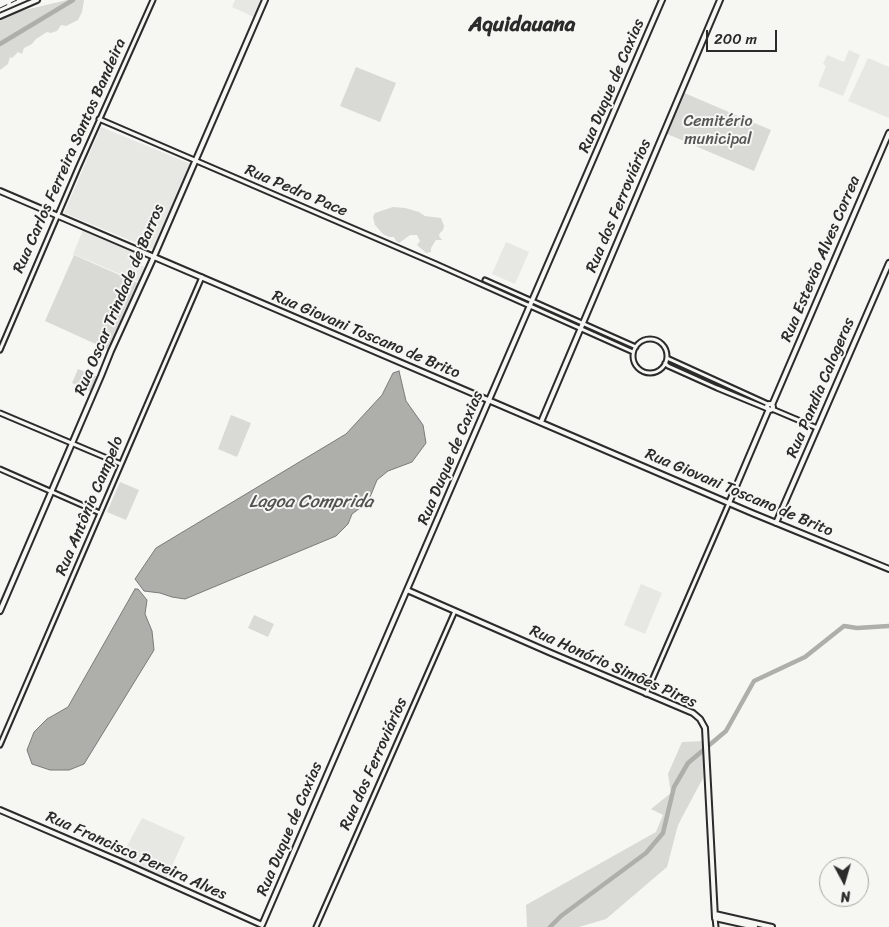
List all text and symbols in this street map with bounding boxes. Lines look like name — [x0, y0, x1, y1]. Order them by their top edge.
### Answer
district label: Aquidauana — [469, 13, 575, 39]
street label: Rua Duque de Caxias — [575, 16, 649, 156]
scale bar — [709, 20, 780, 52]
text: 200 m — [714, 26, 757, 52]
street label: Rua Carlos Ferreira Santos Bandeira — [9, 36, 131, 276]
park label: Cemitério municipal — [683, 112, 753, 150]
street label: Rua dos Ferroviários — [582, 136, 656, 276]
street label: Rua Pedro Pace — [242, 161, 350, 221]
street label: Rua Estevão Alves Correa — [777, 173, 865, 345]
street label: Rua Oscar Trindade de Barros — [71, 202, 169, 398]
street label: Rua Giovani Toscano de Brito — [269, 287, 463, 383]
street label: Rua Pandia Calogeras — [783, 315, 859, 461]
street label: Rua Duque de Caxias — [414, 388, 488, 528]
street label: Rua Antônio Campelo — [52, 433, 128, 579]
street label: Rua Giovani Toscano de Brito — [642, 445, 836, 541]
water label: Lagoa Comprida — [249, 491, 373, 513]
street label: Rua Honório Simões Pires — [527, 621, 699, 713]
street label: Rua dos Ferroviários — [336, 695, 412, 833]
street label: Rua Duque de Caxias — [253, 759, 327, 899]
street label: Rua Francisco Pereira Alves — [43, 807, 229, 905]
north arrow — [819, 857, 869, 907]
text: N — [839, 883, 852, 909]

